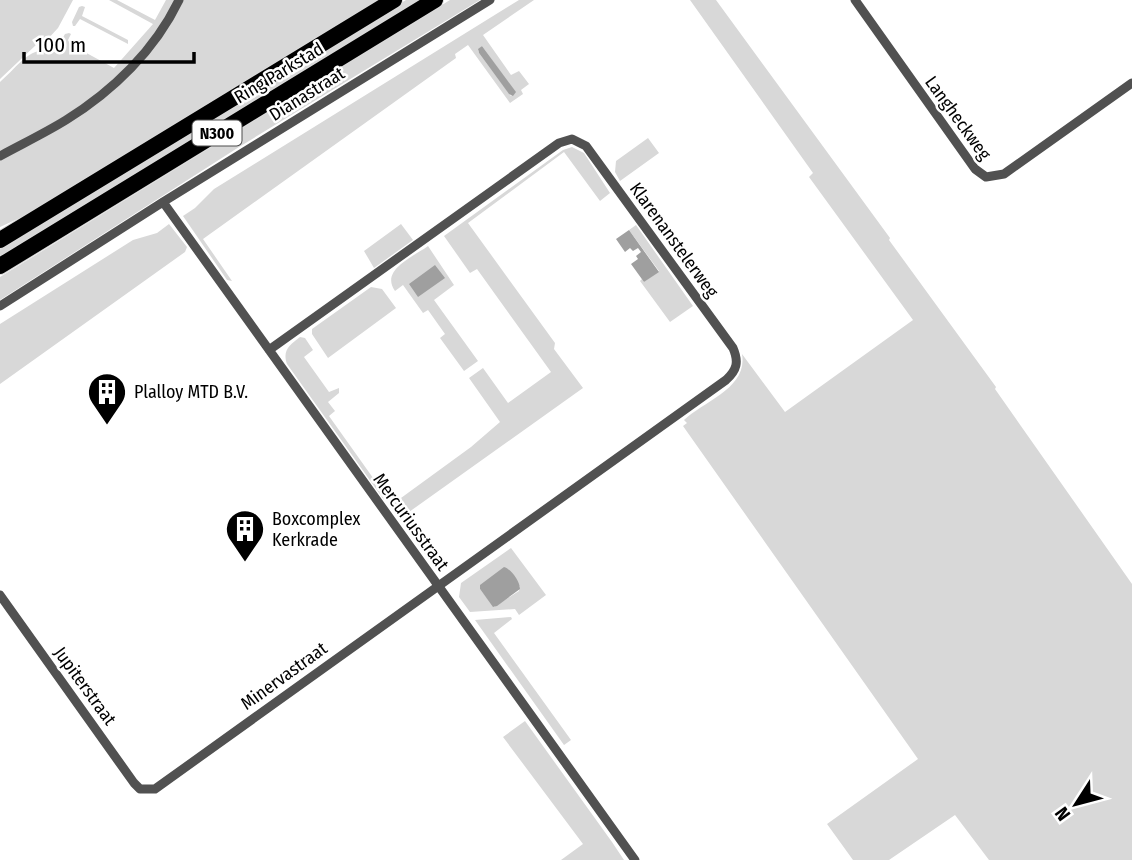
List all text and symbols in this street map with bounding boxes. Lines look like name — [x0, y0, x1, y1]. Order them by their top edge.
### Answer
scale bar — [24, 21, 194, 65]
text: 100 m — [35, 32, 86, 58]
street label: Ring Parkstad — [230, 38, 328, 108]
street label: Dianastraat — [265, 62, 349, 126]
street label: Langheckweg — [920, 72, 996, 165]
road number: N300 — [192, 120, 242, 146]
street label: Klarenanstelerweg — [625, 178, 723, 302]
building icon: Plalloy MTD B.V. — [86, 371, 128, 426]
place label: Plalloy MTD B.V. — [134, 381, 248, 403]
street label: Mercuriusstraat — [368, 469, 454, 575]
building icon: Boxcomplex Kerkrade — [224, 508, 266, 563]
place label: Boxcomplex Kerkrade — [272, 508, 361, 551]
street label: Minervastraat — [237, 637, 331, 715]
street label: Jupiterstraat — [49, 642, 121, 730]
north arrow — [1041, 769, 1111, 839]
text: N — [1050, 802, 1075, 825]

